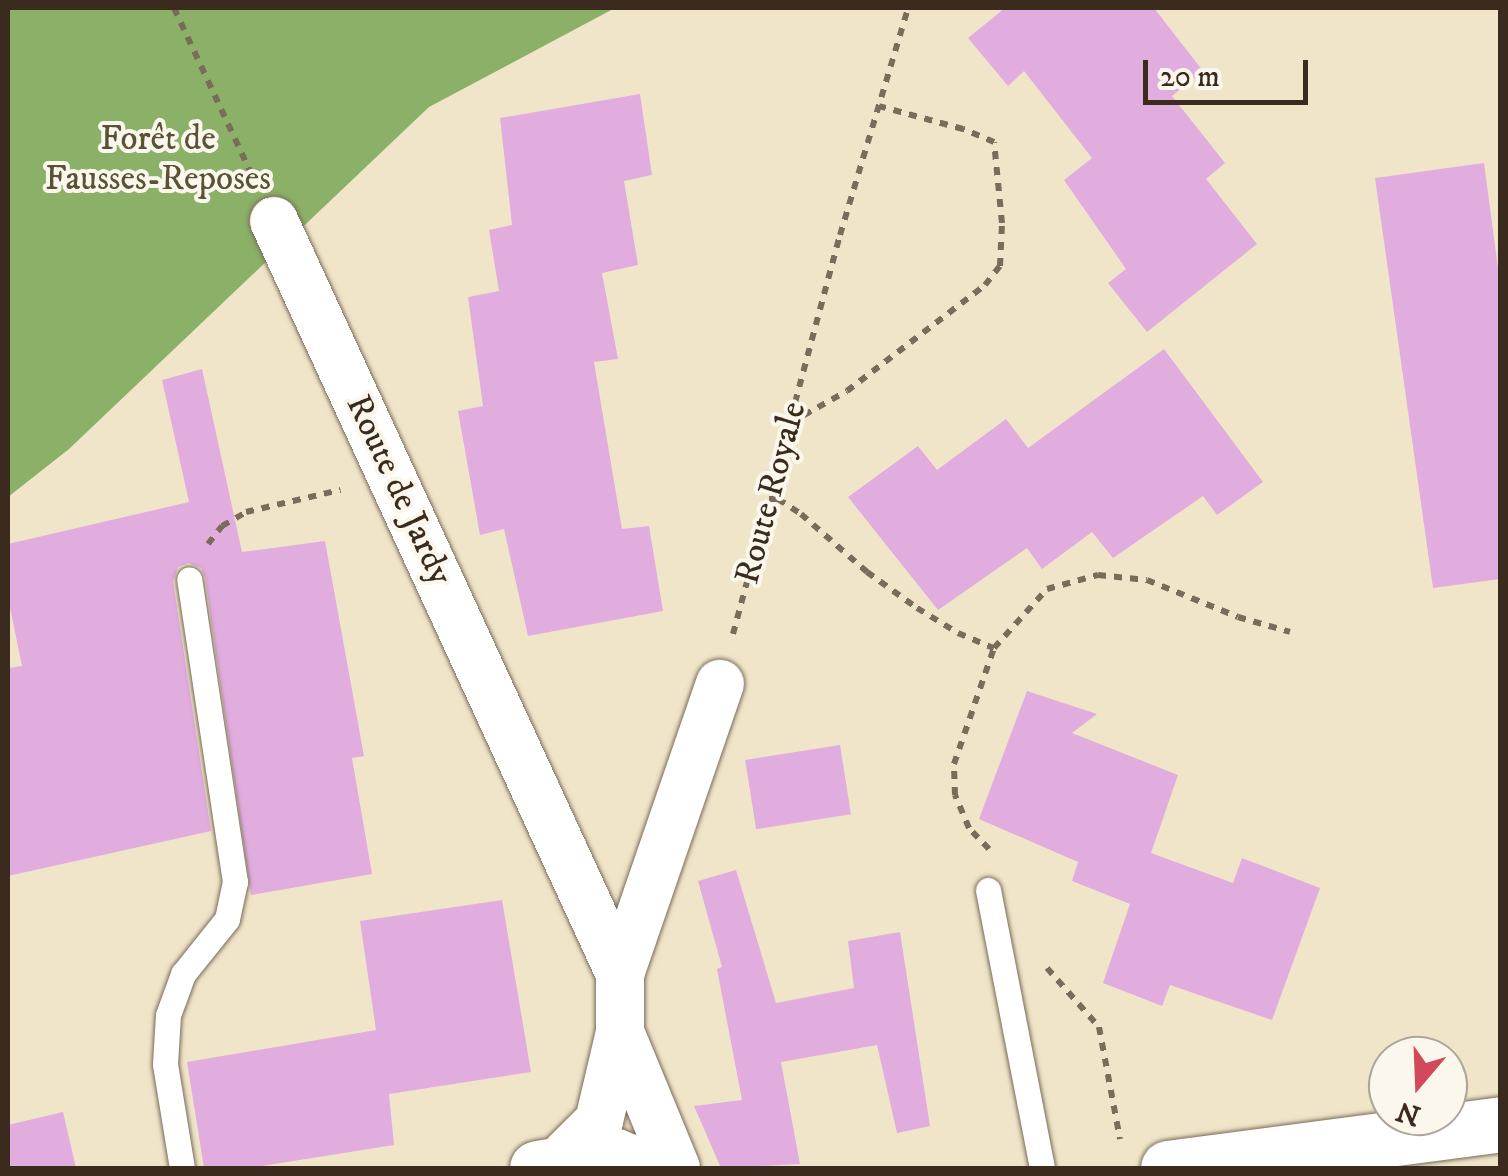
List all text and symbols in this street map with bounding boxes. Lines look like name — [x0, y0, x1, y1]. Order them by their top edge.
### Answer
scale bar — [1148, 40, 1313, 102]
text: 20 m — [1160, 59, 1220, 96]
park label: Forêt de Fausses-Reposes — [45, 118, 271, 200]
street label: Route de Jardy — [337, 388, 461, 592]
street label: Route Royale — [727, 397, 815, 589]
north arrow — [1368, 1036, 1468, 1136]
text: N — [1392, 1093, 1425, 1133]

